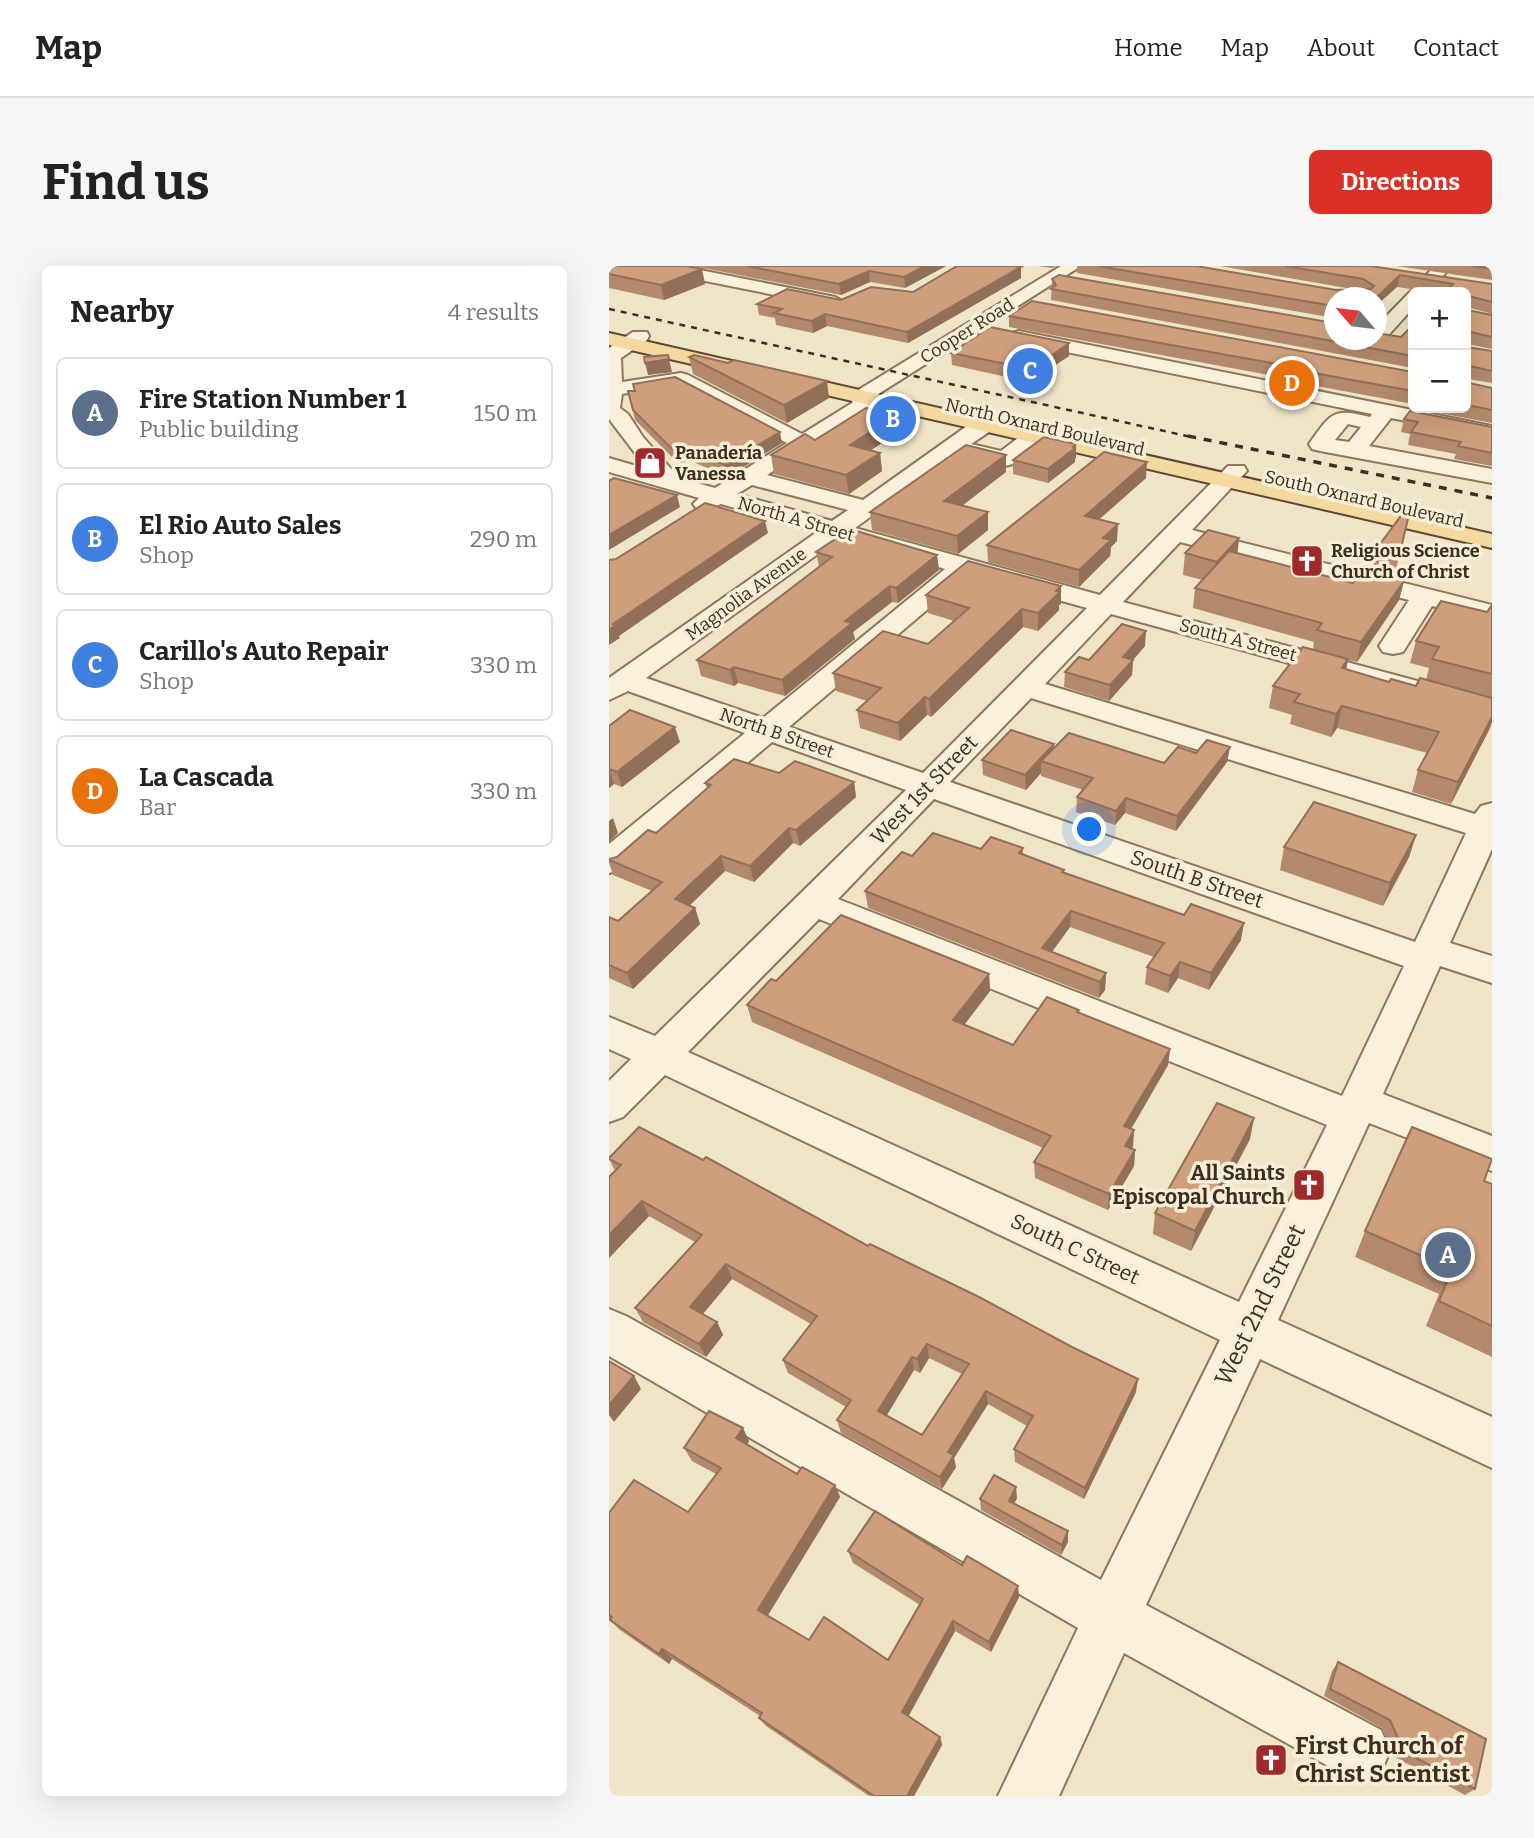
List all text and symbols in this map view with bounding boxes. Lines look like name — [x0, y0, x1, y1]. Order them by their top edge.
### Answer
text: Map — [35, 28, 102, 68]
text: Home — [1114, 34, 1183, 62]
text: Map — [1221, 34, 1269, 62]
text: About — [1307, 34, 1375, 62]
text: Contact — [1413, 34, 1499, 62]
button: Directions — [1309, 150, 1492, 214]
text: Find us — [42, 153, 210, 212]
north arrow — [1324, 287, 1387, 350]
map controls — [1408, 287, 1471, 413]
button: + — [1408, 287, 1471, 350]
street label: Cooper Road — [916, 293, 1018, 368]
text: Nearby — [70, 294, 174, 330]
text: 4 results — [448, 298, 539, 326]
pin: C — [1007, 345, 1053, 397]
button: − — [1408, 350, 1471, 413]
pin: D — [1269, 357, 1315, 409]
text: Fire Station Number 1 — [139, 384, 406, 415]
pin: B — [870, 393, 916, 445]
street label: North Oxnard Boulevard — [943, 393, 1147, 461]
text: A — [87, 399, 103, 427]
text: 150 m — [474, 399, 537, 427]
text: Public building — [139, 415, 299, 443]
place label: Panadería Vanessa — [675, 442, 762, 485]
shop icon: Panadería Vanessa — [631, 444, 669, 482]
street label: South Oxnard Boulevard — [1262, 465, 1466, 533]
street label: North A Street — [735, 492, 857, 546]
text: El Rio Auto Sales — [139, 510, 341, 541]
text: B — [88, 525, 102, 553]
text: 290 m — [470, 525, 537, 553]
place label: Religious Science Church of Christ — [1331, 540, 1480, 583]
text: Shop — [139, 541, 194, 569]
church icon: Religious Science Church of Christ — [1288, 542, 1326, 580]
street label: Magnolia Avenue — [681, 543, 811, 645]
street label: South A Street — [1177, 614, 1299, 666]
text: Carillo's Auto Repair — [139, 636, 388, 667]
text: C — [88, 651, 102, 679]
text: 330 m — [470, 651, 537, 679]
text: Shop — [139, 667, 194, 695]
street label: North B Street — [717, 703, 837, 763]
street label: West 1st Street — [865, 729, 983, 850]
text: La Cascada — [139, 762, 274, 793]
text: D — [87, 777, 103, 805]
text: 330 m — [470, 777, 537, 805]
text: Bar — [139, 793, 176, 821]
your location — [1072, 812, 1106, 846]
street label: South B Street — [1127, 844, 1267, 914]
place label: All Saints Episcopal Church — [1112, 1160, 1286, 1210]
church icon: All Saints Episcopal Church — [1290, 1166, 1328, 1204]
street label: South C Street — [1006, 1208, 1144, 1290]
street label: West 2nd Street — [1209, 1220, 1311, 1390]
pin: A — [1425, 1229, 1471, 1281]
place label: First Church of Christ Scientist — [1295, 1732, 1471, 1788]
church icon: First Church of Christ Scientist — [1252, 1741, 1290, 1779]

